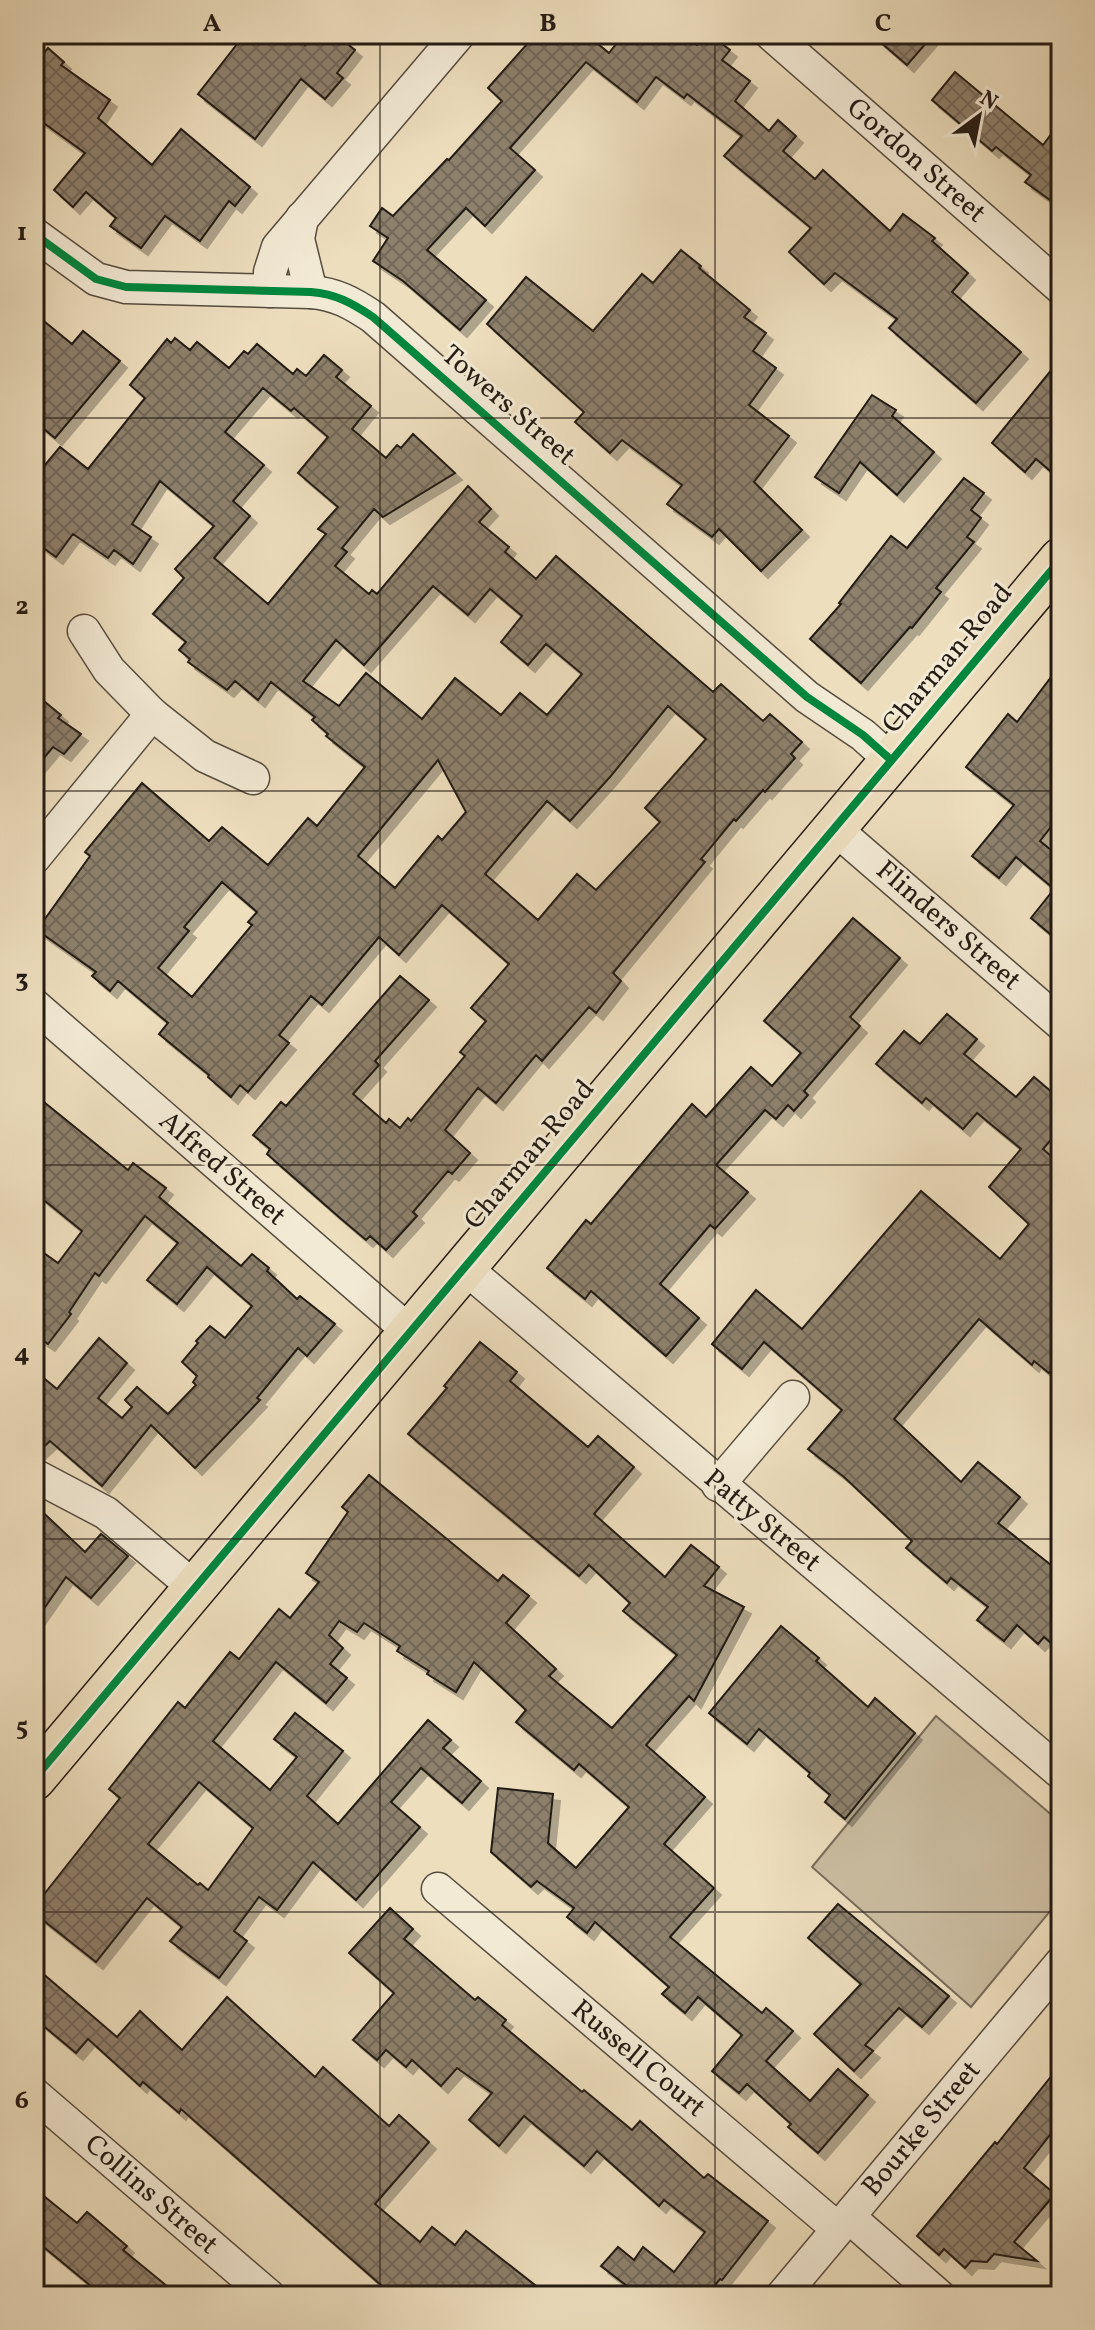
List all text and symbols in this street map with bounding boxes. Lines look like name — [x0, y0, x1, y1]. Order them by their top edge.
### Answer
text: A — [203, 6, 222, 42]
text: B — [539, 6, 557, 42]
text: C — [875, 6, 891, 42]
north arrow — [939, 76, 1019, 156]
text: N — [973, 84, 1003, 119]
street label: Gordon Street — [838, 89, 994, 233]
text: 1 — [17, 215, 27, 251]
street label: Towers Street — [432, 337, 584, 475]
street label: Charman Road — [874, 576, 1022, 742]
text: 2 — [15, 589, 29, 625]
street label: Flinders Street — [867, 852, 1029, 1000]
text: 3 — [15, 962, 29, 998]
street label: Charman Road — [456, 1072, 604, 1238]
street label: Alfred Street — [150, 1103, 294, 1235]
text: 4 — [14, 1336, 30, 1372]
street label: Patty Street — [695, 1460, 829, 1582]
text: 5 — [16, 1710, 28, 1746]
street label: Russell Court — [562, 1991, 714, 2127]
street label: Bourke Street — [853, 2053, 991, 2205]
text: 6 — [15, 2083, 29, 2119]
street label: Collins Street — [76, 2126, 226, 2264]

